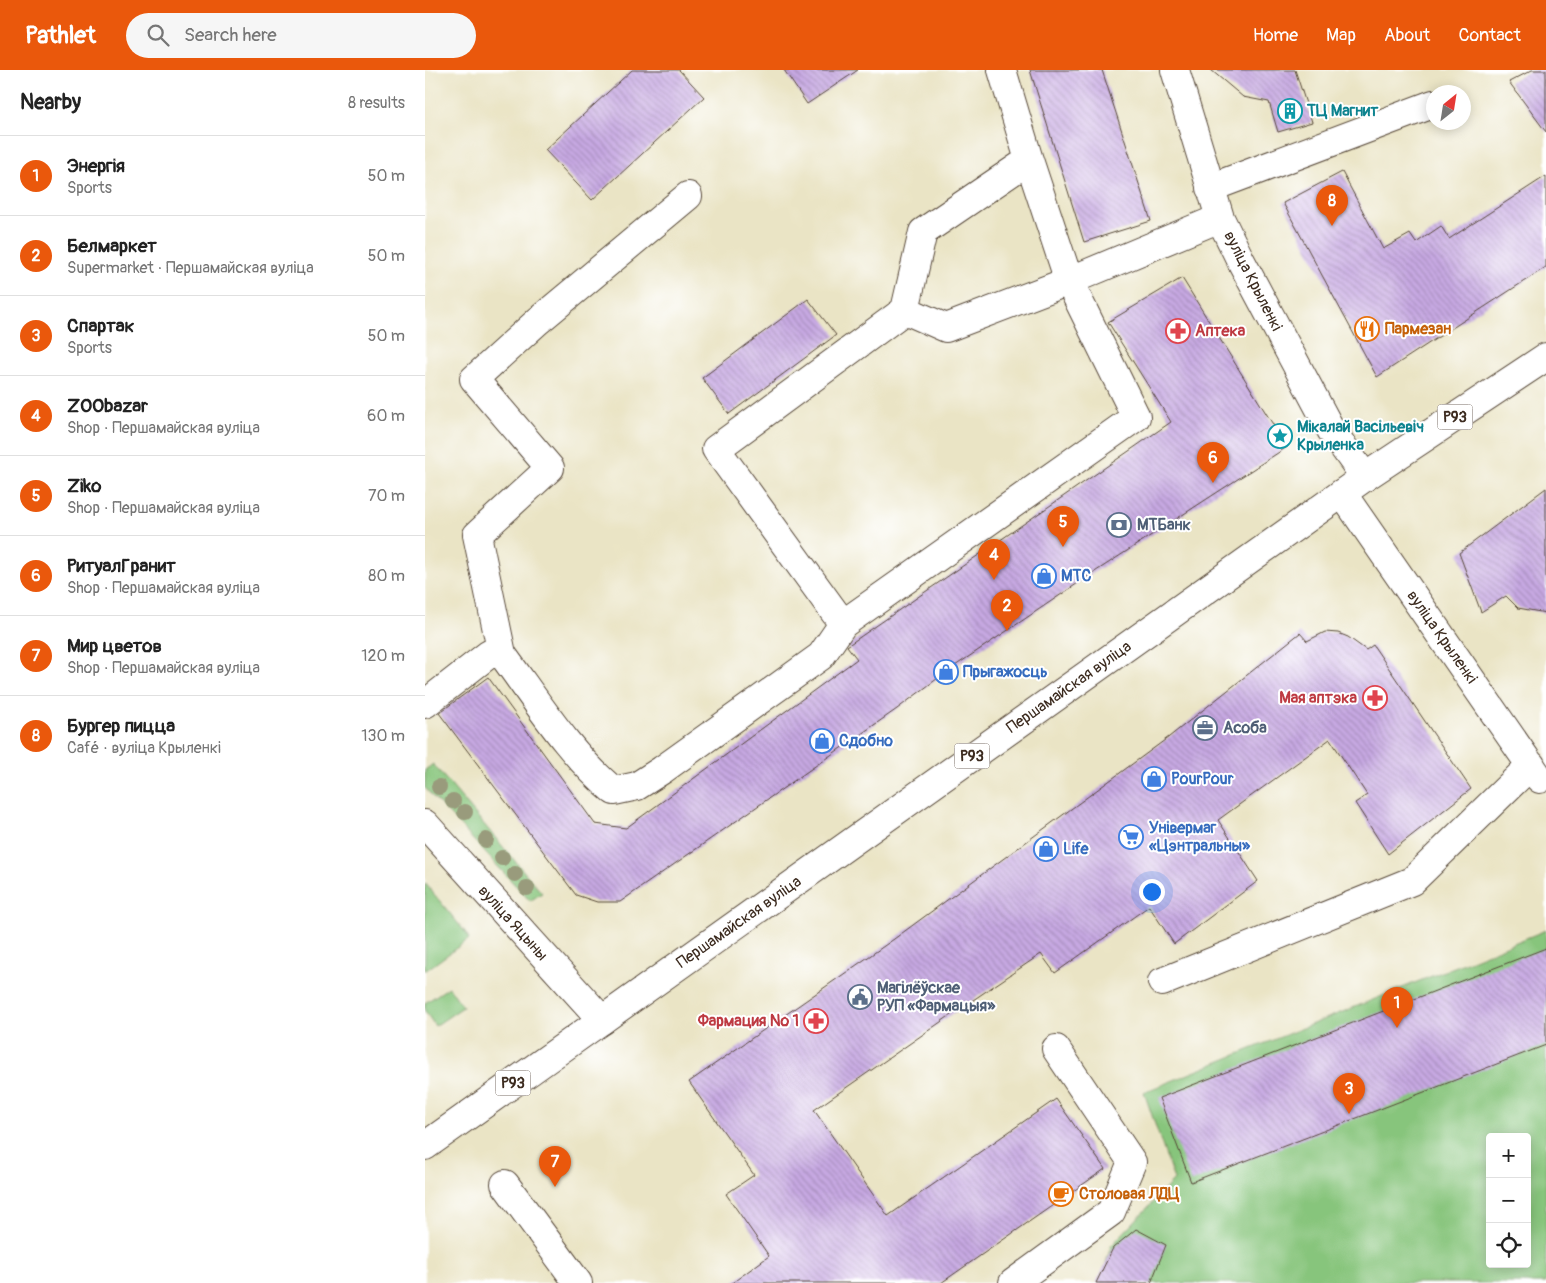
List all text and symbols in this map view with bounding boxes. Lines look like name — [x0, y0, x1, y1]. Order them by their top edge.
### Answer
search box — [126, 13, 476, 58]
text: Pathlet — [25, 21, 96, 50]
icon: search — [144, 21, 172, 49]
text: Search here — [184, 23, 277, 47]
text: Home — [1253, 24, 1298, 47]
text: Map — [1326, 24, 1356, 47]
text: About — [1384, 24, 1430, 47]
text: Contact — [1458, 24, 1521, 47]
north arrow — [1426, 85, 1471, 130]
text: Nearby — [20, 89, 81, 116]
text: 8 results — [348, 93, 405, 113]
building icon: ТЦ Магнит — [1277, 98, 1303, 124]
place label: ТЦ Магнит — [1306, 101, 1379, 121]
text: Энергія — [67, 154, 125, 178]
text: 1 — [33, 166, 39, 186]
text: 50 m — [368, 166, 405, 186]
text: Sports — [67, 178, 112, 198]
pin: 8 — [1316, 185, 1348, 226]
street label: вуліца Крыленкі — [1219, 228, 1287, 334]
text: Белмаркет — [67, 234, 157, 258]
text: 2 — [32, 246, 40, 266]
text: 50 m — [368, 246, 405, 266]
text: Supermarket · Першамайская вуліца — [67, 258, 314, 278]
text: Спартак — [67, 314, 134, 338]
restaurant icon: Пармезан — [1354, 316, 1380, 342]
pharmacy icon: Аптека — [1165, 318, 1191, 344]
place label: Пармезан — [1385, 319, 1451, 339]
place label: Аптека — [1195, 321, 1246, 341]
text: 3 — [32, 326, 40, 346]
text: 50 m — [368, 326, 405, 346]
text: Sports — [67, 338, 112, 358]
text: ZOObazar — [67, 394, 148, 418]
road number: Р93 — [1437, 404, 1473, 430]
text: 4 — [31, 406, 41, 426]
text: 60 m — [367, 406, 405, 426]
place label: Мікалай Васільевіч Крыленка — [1297, 417, 1424, 455]
text: Shop · Першамайская вуліца — [67, 418, 260, 438]
place icon: Мікалай Васільевіч Крыленка — [1267, 423, 1293, 449]
pin: 6 — [1197, 442, 1229, 483]
text: Ziko — [67, 474, 101, 498]
text: 5 — [32, 486, 40, 506]
text: 70 m — [368, 486, 405, 506]
text: Shop · Першамайская вуліца — [67, 498, 260, 518]
pin: 5 — [1047, 506, 1079, 547]
bank icon: МТБанк — [1106, 512, 1132, 538]
place label: МТБанк — [1137, 515, 1191, 535]
pin: 4 — [978, 539, 1010, 580]
text: РитуалГранит — [67, 554, 176, 578]
shop icon: МТС — [1031, 563, 1057, 589]
text: 6 — [31, 566, 41, 586]
text: 80 m — [368, 566, 405, 586]
place label: МТС — [1061, 566, 1091, 586]
text: Shop · Першамайская вуліца — [67, 578, 260, 598]
street label: вуліца Крыленкі — [1402, 586, 1482, 688]
pin: 2 — [991, 590, 1023, 631]
text: Мир цветов — [67, 634, 162, 658]
street label: Першамайская вуліца — [1003, 636, 1135, 738]
text: 7 — [32, 646, 40, 666]
text: 120 m — [361, 646, 405, 666]
text: Shop · Першамайская вуліца — [67, 658, 260, 678]
shop icon: Прыгажосць — [933, 659, 959, 685]
place label: Прыгажосць — [963, 662, 1048, 682]
pharmacy icon: Мая аптэка — [1362, 685, 1388, 711]
place label: Мая аптэка — [1279, 688, 1358, 708]
text: Бургер пицца — [67, 714, 175, 738]
office icon: Асоба — [1192, 715, 1218, 741]
place label: Асоба — [1223, 718, 1267, 738]
text: 8 — [32, 726, 40, 746]
text: 130 m — [361, 726, 405, 746]
shop icon: Сдобно — [809, 728, 835, 754]
place label: Сдобно — [839, 731, 893, 751]
text: Café · вуліца Крыленкі — [67, 738, 221, 758]
road number: Р93 — [955, 744, 989, 768]
shop icon: PourPour — [1141, 766, 1167, 792]
place label: PourPour — [1171, 769, 1234, 789]
place label: Універмаг «Цэнтральны» — [1149, 818, 1251, 856]
supermarket icon: Універмаг «Цэнтральны» — [1118, 824, 1144, 850]
shop icon: Life — [1033, 836, 1059, 862]
place label: Life — [1063, 839, 1089, 859]
street label: Першамайская вуліца — [673, 871, 805, 973]
your location — [1139, 879, 1165, 905]
street label: вуліца Яцыны — [474, 881, 552, 965]
place label: Магілёўскае РУП «Фармацыя» — [877, 978, 996, 1016]
public building icon: Магілёўскае РУП «Фармацыя» — [847, 984, 873, 1010]
pin: 1 — [1381, 987, 1413, 1028]
pharmacy icon: Фармация № 1 — [803, 1008, 829, 1034]
place label: Фармация № 1 — [697, 1011, 799, 1031]
road number: Р93 — [495, 1070, 531, 1096]
pin: 3 — [1333, 1073, 1365, 1114]
map controls — [1486, 1133, 1531, 1268]
button: + — [1486, 1133, 1531, 1178]
pin: 7 — [539, 1146, 571, 1187]
button: − — [1486, 1178, 1531, 1223]
cafe icon: Столовая ЛДЦ — [1048, 1181, 1074, 1207]
place label: Столовая ЛДЦ — [1079, 1184, 1180, 1204]
button: locate — [1486, 1223, 1531, 1268]

